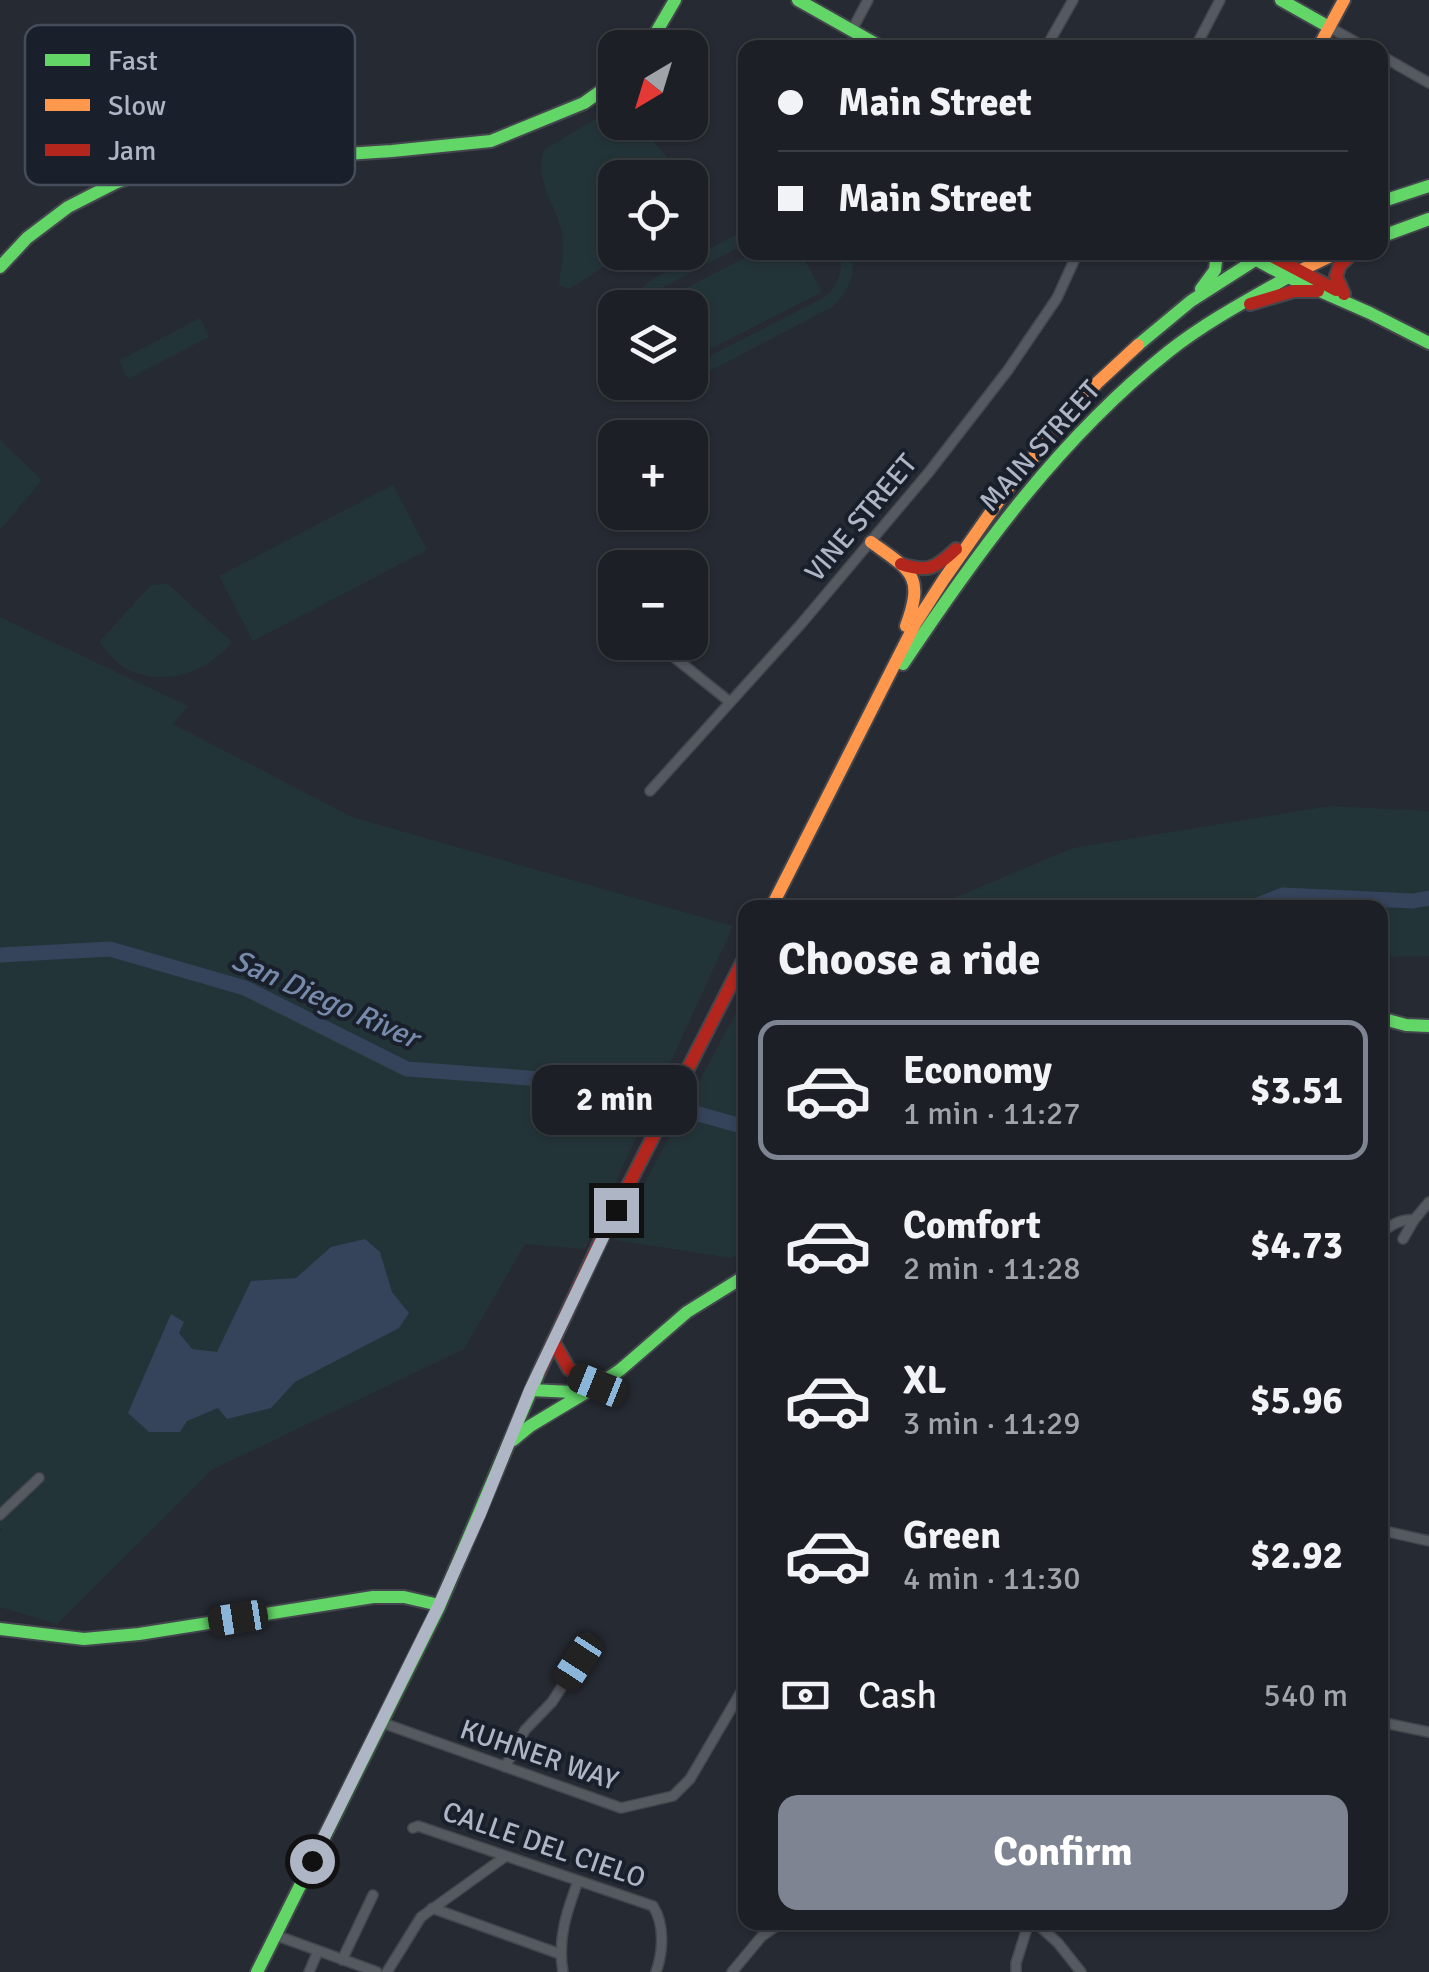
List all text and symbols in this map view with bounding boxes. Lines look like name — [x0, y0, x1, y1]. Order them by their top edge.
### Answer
legend — [25, 25, 355, 185]
north arrow — [598, 30, 708, 140]
map controls — [598, 30, 708, 660]
text: Fast — [108, 44, 158, 78]
text: Main Street — [838, 79, 1032, 126]
text: Slow — [108, 89, 166, 123]
text: Jam — [108, 134, 156, 168]
button: locate — [598, 160, 708, 270]
text: Main Street — [838, 175, 1032, 222]
button: layers — [598, 290, 708, 400]
street label: MAIN STREET — [972, 374, 1108, 518]
button: + — [598, 420, 708, 530]
street label: VINE STREET — [798, 447, 924, 589]
button: − — [598, 550, 708, 660]
text: Choose a ride — [778, 932, 1041, 987]
water label: San Diego River — [226, 941, 428, 1058]
icon: car — [783, 1045, 873, 1135]
text: Economy — [903, 1047, 1052, 1094]
callout: 2 min — [534, 1065, 698, 1135]
text: $3.51 — [1250, 1067, 1343, 1114]
text: 2 min — [576, 1080, 653, 1119]
text: 1 min · 11:27 — [903, 1094, 1081, 1133]
route end — [594, 1188, 639, 1233]
icon: car — [783, 1200, 873, 1290]
text: Comfort — [903, 1202, 1041, 1249]
text: $4.73 — [1250, 1222, 1343, 1269]
text: 2 min · 11:28 — [903, 1249, 1081, 1288]
icon: car — [783, 1355, 873, 1445]
text: XL — [903, 1357, 946, 1404]
car — [564, 1360, 630, 1410]
text: $5.96 — [1250, 1377, 1343, 1424]
text: 3 min · 11:29 — [903, 1404, 1081, 1443]
icon: car — [783, 1510, 873, 1600]
text: Green — [903, 1512, 1001, 1559]
text: $2.92 — [1250, 1532, 1343, 1579]
text: 4 min · 11:30 — [903, 1559, 1081, 1598]
car — [206, 1598, 270, 1638]
car — [549, 1629, 607, 1695]
icon: cash — [778, 1668, 833, 1723]
text: Cash — [858, 1672, 937, 1719]
text: 540 m — [1264, 1676, 1348, 1715]
street label: KUHNER WAY — [456, 1712, 622, 1798]
street label: CALLE DEL CIELO — [438, 1794, 650, 1896]
button: Confirm — [778, 1795, 1348, 1910]
route start — [290, 1839, 335, 1884]

